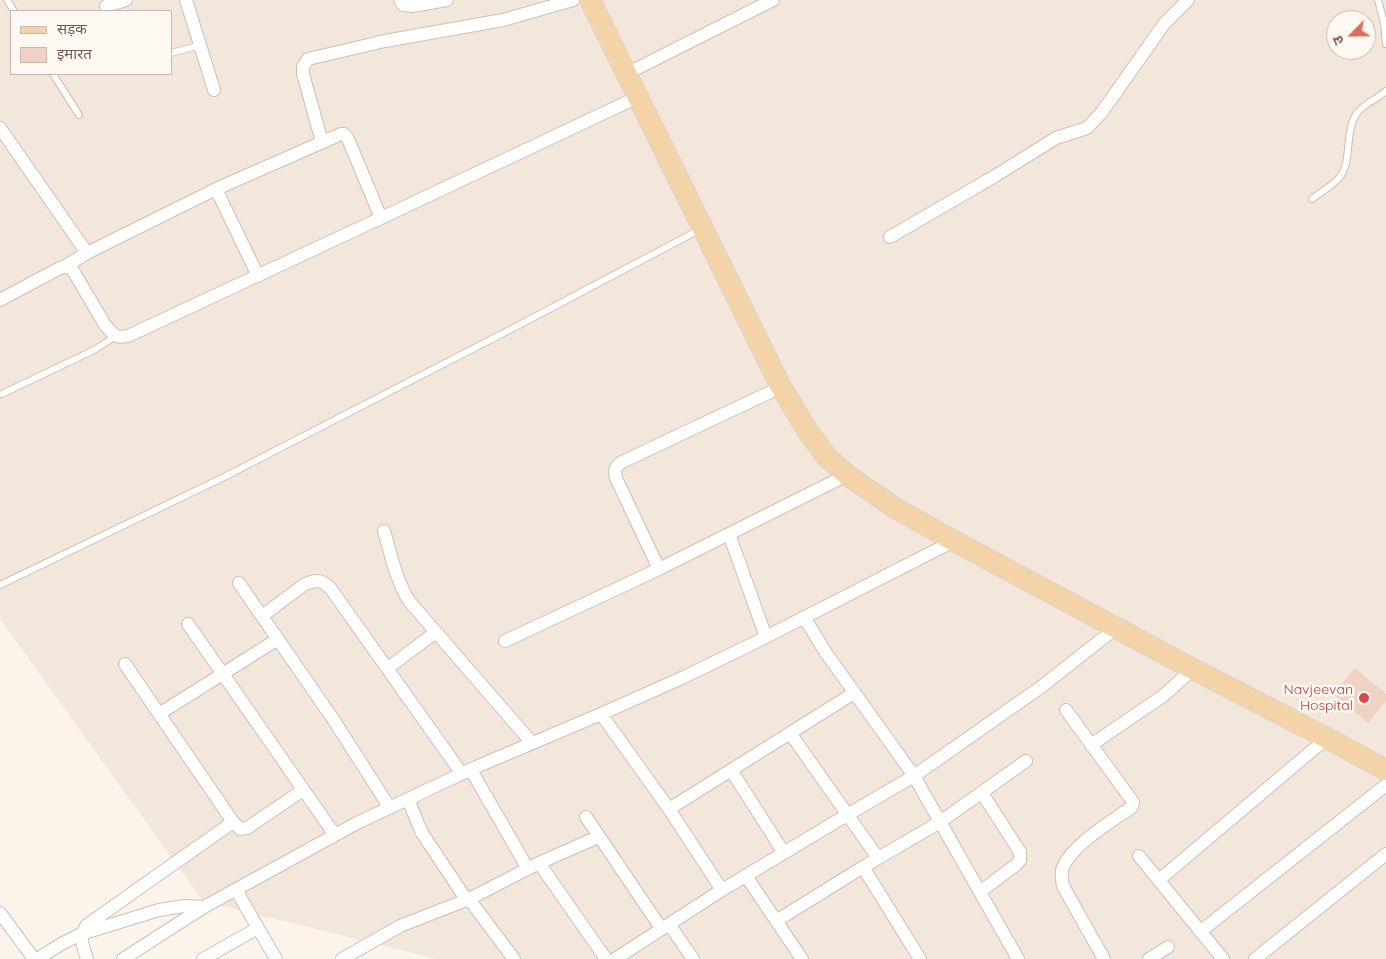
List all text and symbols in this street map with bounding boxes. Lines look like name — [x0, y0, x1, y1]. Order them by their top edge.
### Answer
legend — [10, 10, 172, 75]
north arrow — [1326, 10, 1376, 60]
text: सड़क — [57, 19, 87, 38]
text: उ — [1328, 33, 1348, 48]
text: इमारत — [57, 44, 92, 63]
place label: Navjeevan Hospital — [1284, 682, 1353, 714]
marker: Navjeevan Hospital — [1357, 691, 1371, 705]

